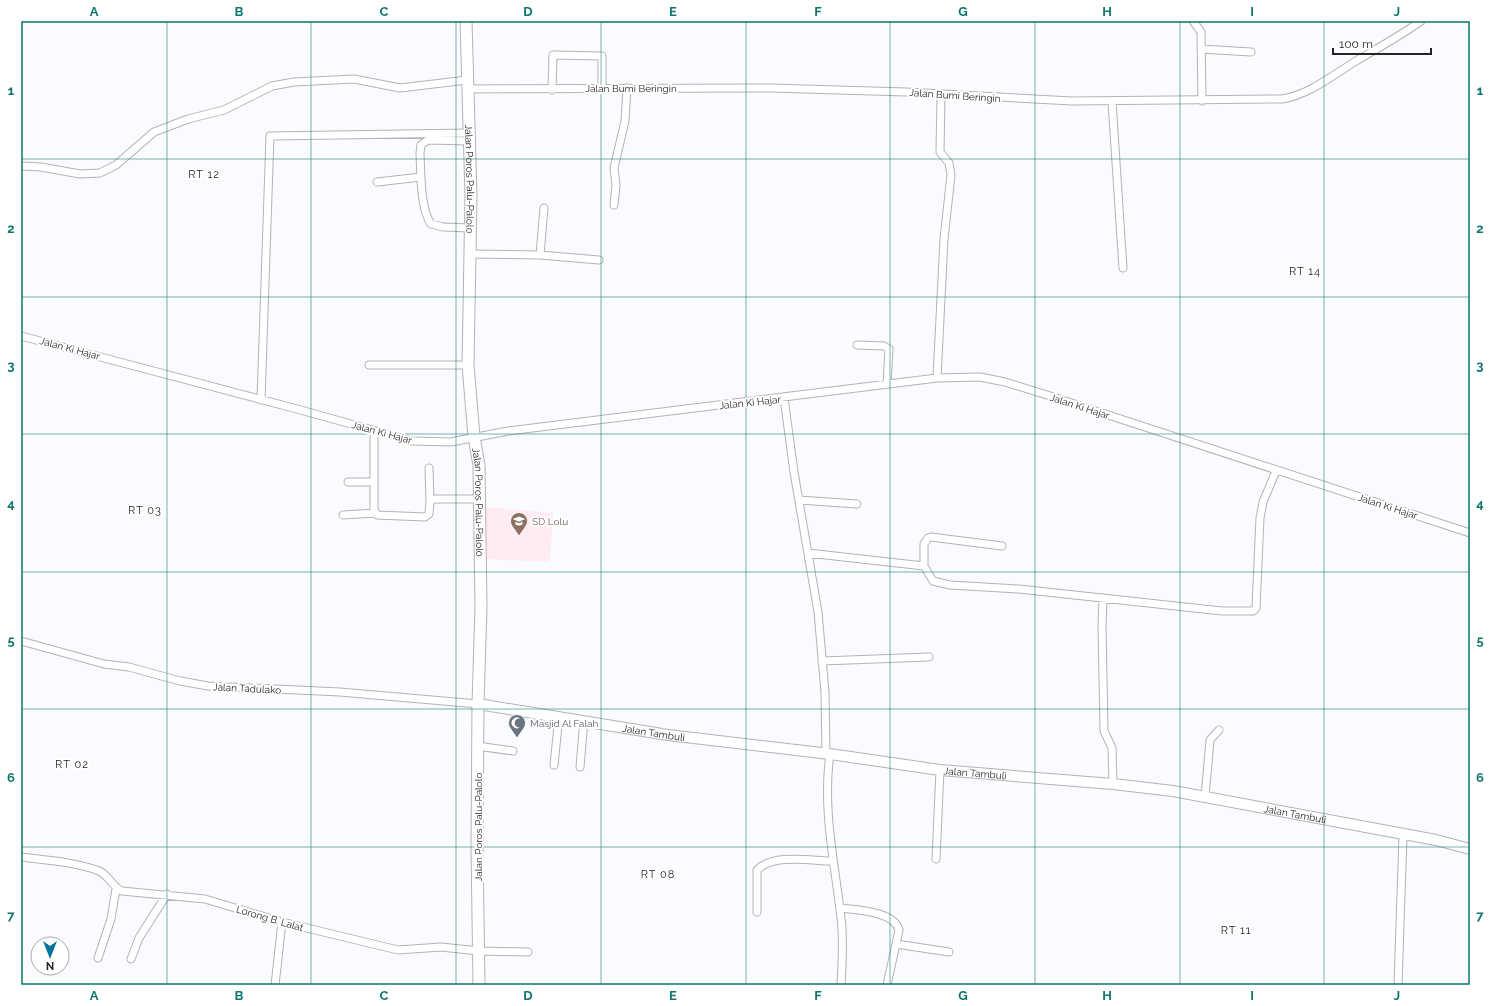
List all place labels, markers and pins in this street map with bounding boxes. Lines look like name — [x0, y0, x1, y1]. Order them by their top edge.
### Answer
school or university icon: SD Lolu — [509, 511, 529, 536]
place label: SD Lolu — [532, 516, 568, 527]
mosque icon: Masjid Al Falah — [507, 713, 527, 738]
place label: Masjid Al Falah — [530, 718, 598, 729]

